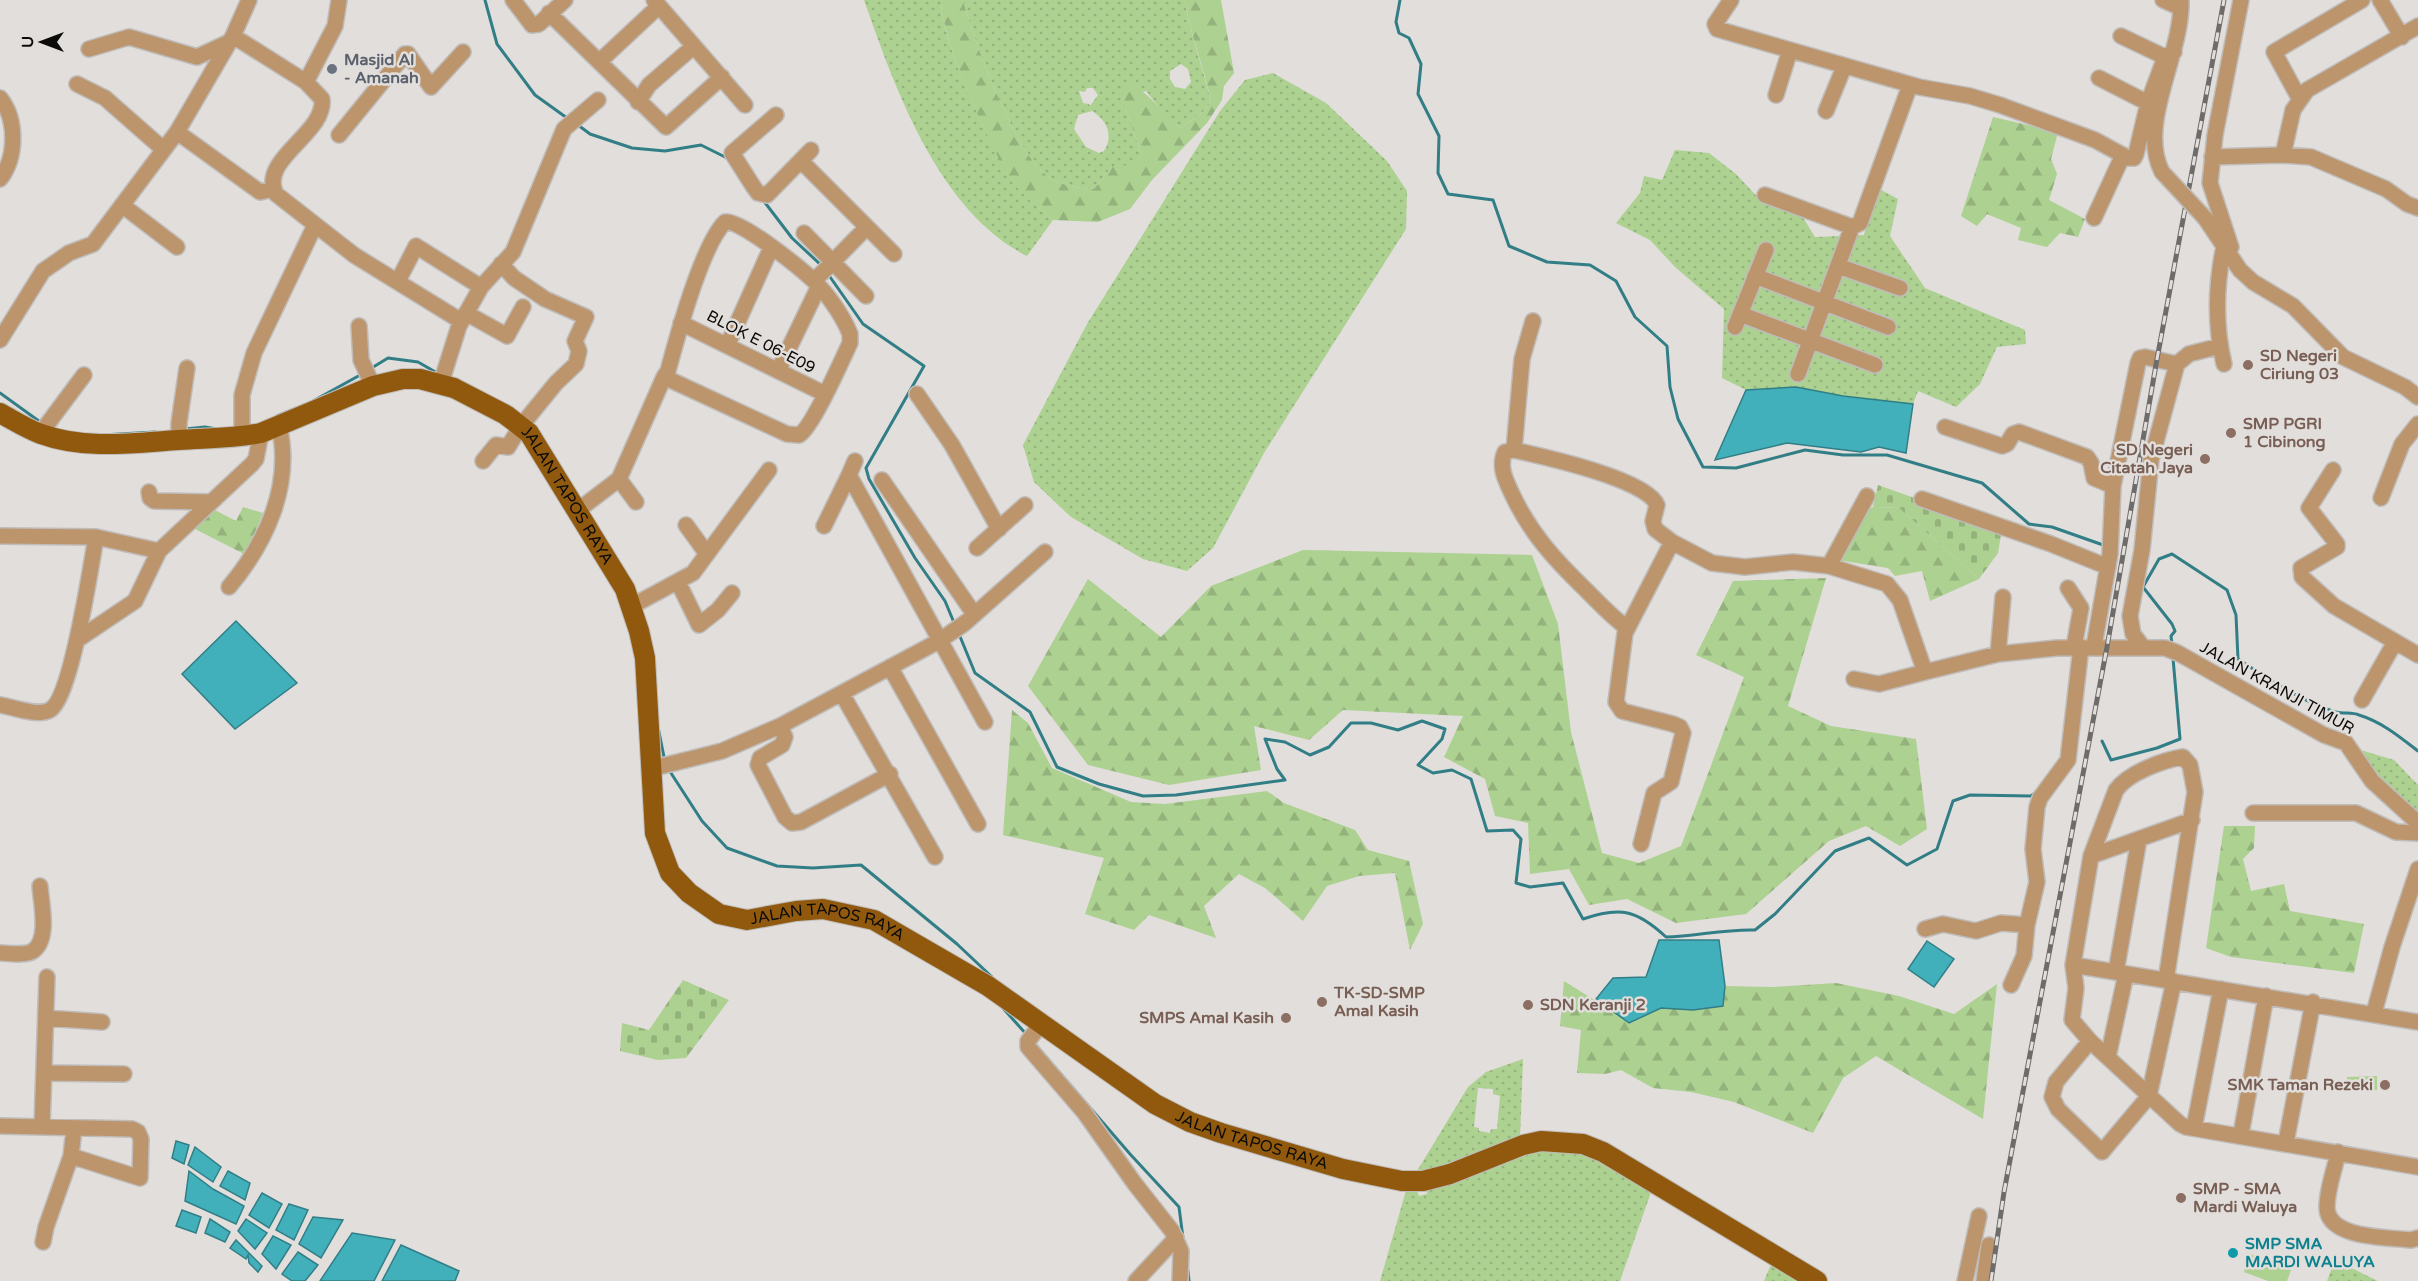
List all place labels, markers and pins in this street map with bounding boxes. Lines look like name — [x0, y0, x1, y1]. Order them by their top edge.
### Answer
place label: Masjid Al - Amanah — [344, 50, 419, 88]
marker: Masjid Al - Amanah — [325, 62, 339, 76]
place label: SD Negeri Ciriung 03 — [2260, 346, 2339, 384]
marker: SD Negeri Ciriung 03 — [2241, 358, 2255, 372]
place label: SMP PGRI 1 Cibinong — [2243, 414, 2326, 452]
marker: SMP PGRI 1 Cibinong — [2224, 426, 2238, 440]
place label: SD Negeri Citatah Jaya — [2100, 440, 2193, 478]
marker: SD Negeri Citatah Jaya — [2198, 452, 2212, 466]
place label: TK-SD-SMP Amal Kasih — [1333, 983, 1425, 1021]
marker: TK-SD-SMP Amal Kasih — [1315, 995, 1329, 1009]
place label: SDN Keranji 2 — [1540, 995, 1646, 1015]
marker: SDN Keranji 2 — [1521, 998, 1535, 1012]
place label: SMPS Amal Kasih — [1139, 1008, 1274, 1028]
marker: SMPS Amal Kasih — [1279, 1011, 1293, 1025]
place label: SMK Taman Rezeki — [2228, 1075, 2373, 1095]
marker: SMK Taman Rezeki — [2378, 1078, 2392, 1092]
place label: SMP - SMA Mardi Waluya — [2193, 1179, 2297, 1217]
marker: SMP - SMA Mardi Waluya — [2174, 1191, 2188, 1205]
place label: SMP SMA MARDI WALUYA — [2245, 1234, 2375, 1272]
marker: SMP SMA MARDI WALUYA — [2226, 1246, 2240, 1260]

